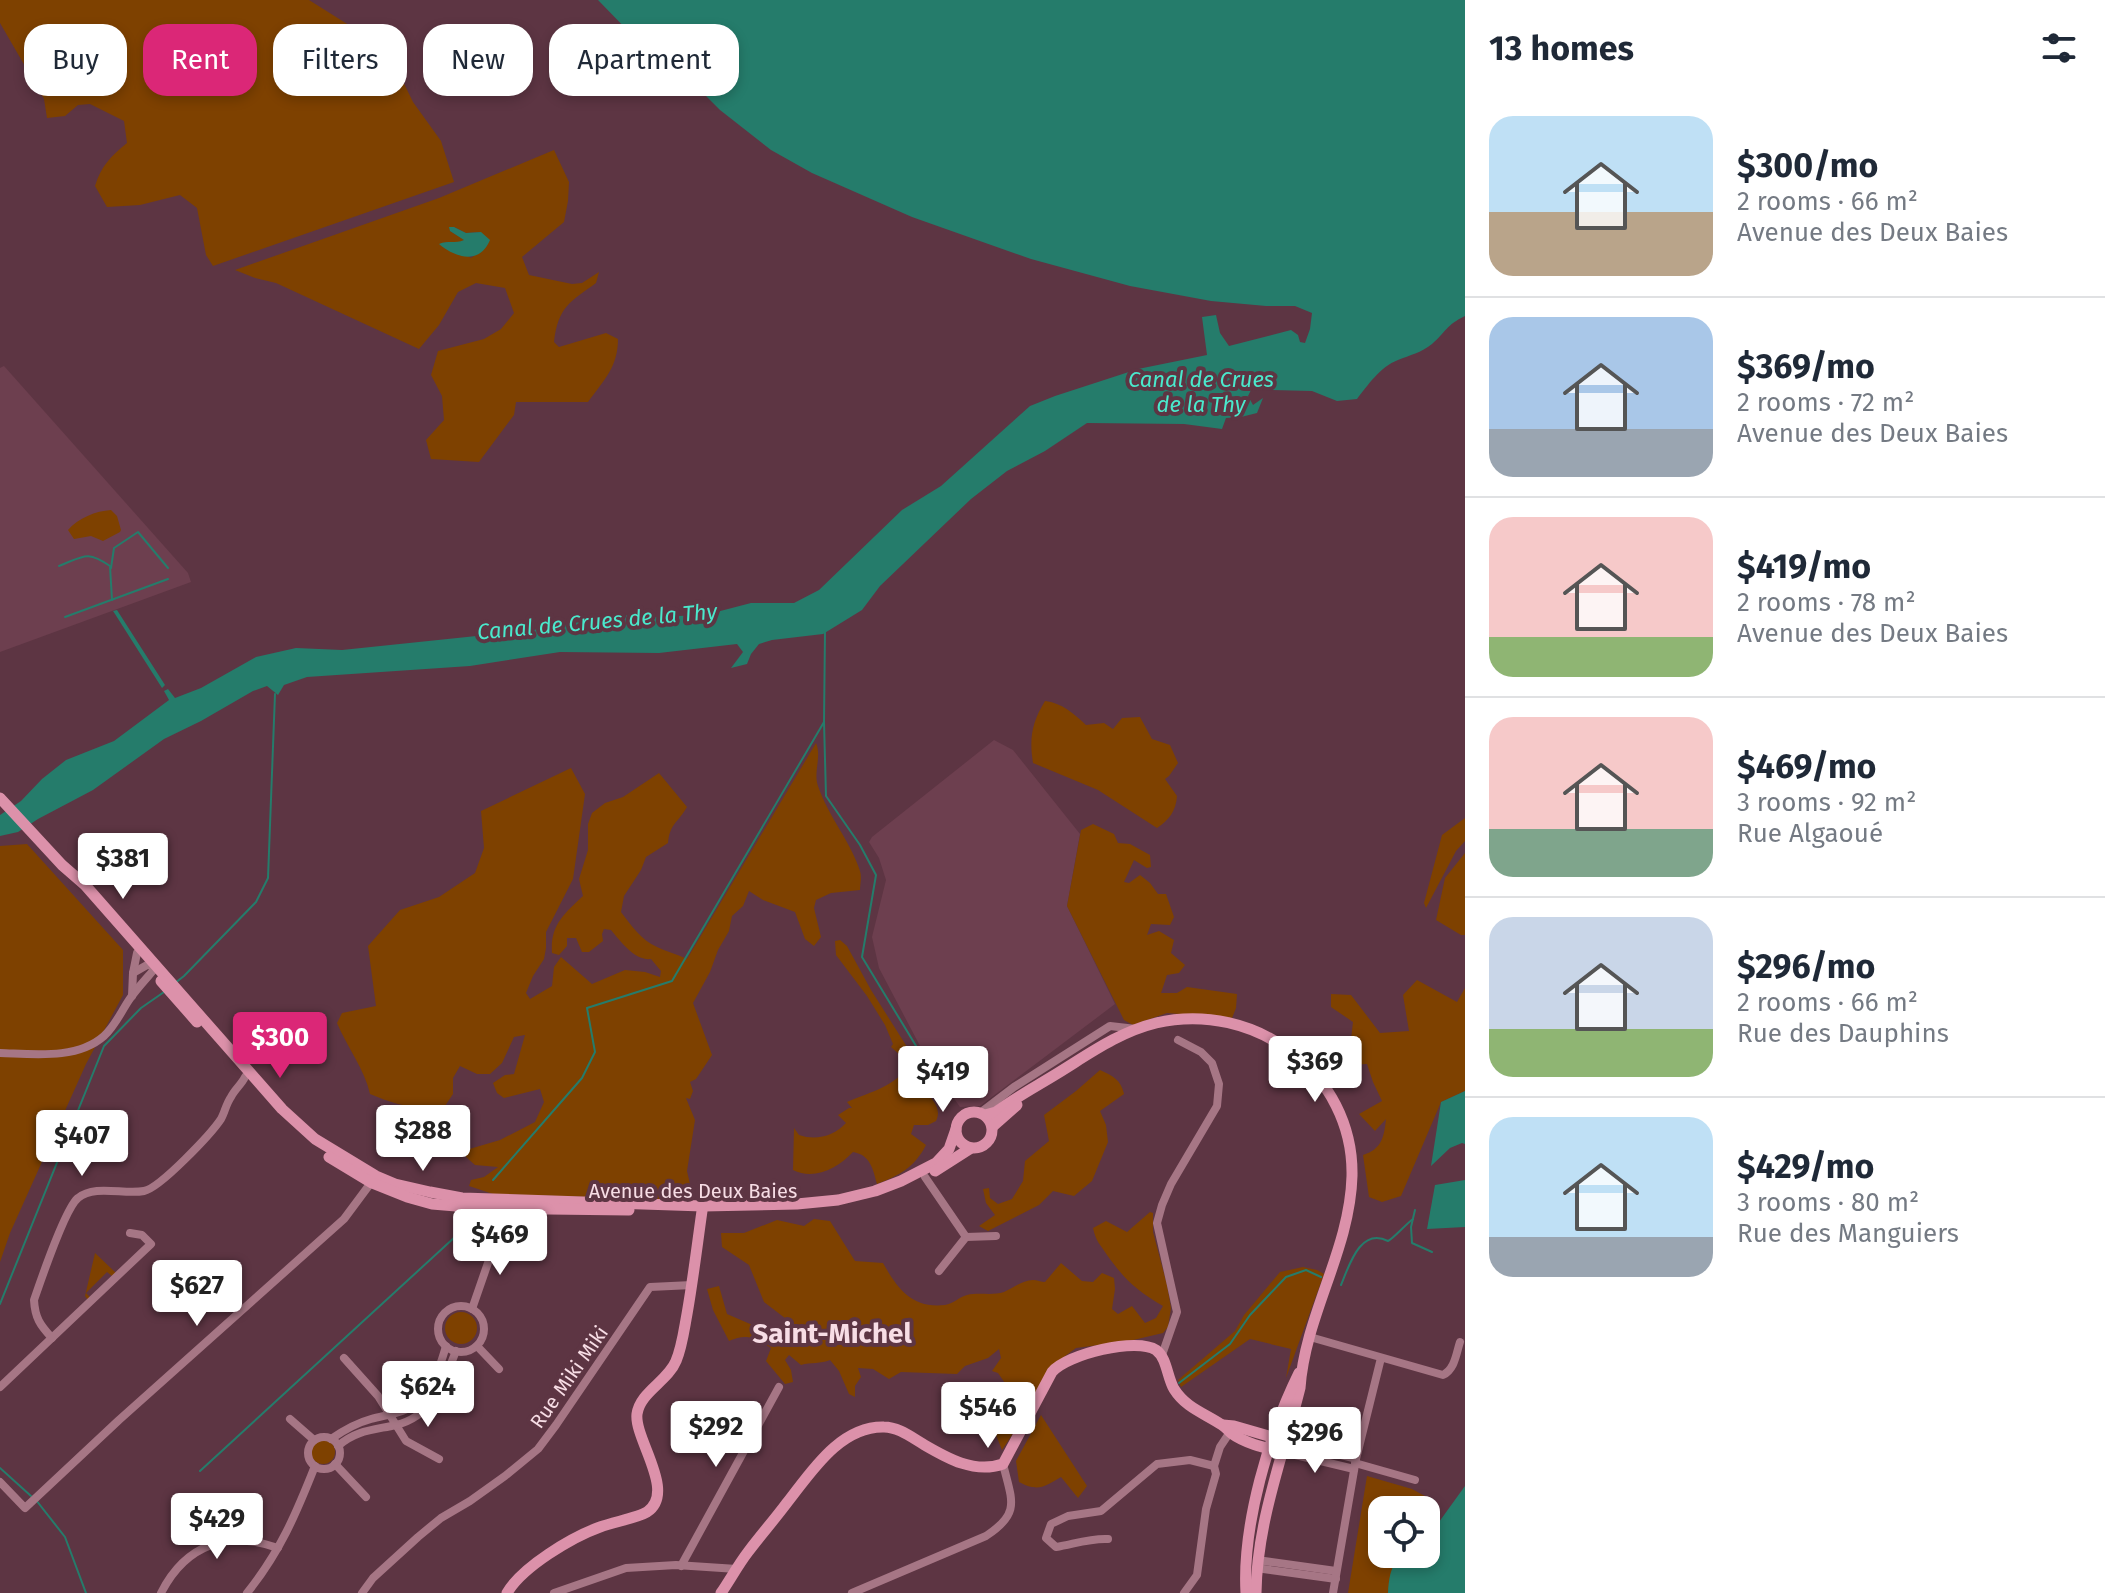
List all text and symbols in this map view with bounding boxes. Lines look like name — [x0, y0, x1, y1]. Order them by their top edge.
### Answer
chip: Buy — [24, 24, 127, 96]
chip: Rent — [143, 24, 257, 96]
chip: Filters — [273, 24, 407, 96]
chip: New — [423, 24, 533, 96]
chip: Apartment — [549, 24, 739, 96]
icon: filters — [2037, 26, 2081, 70]
text: 13 homes — [1489, 28, 1634, 69]
text: $300/mo — [1737, 145, 1878, 186]
icon: home — [1553, 148, 1649, 244]
text: 2 rooms · 66 m² — [1737, 186, 1918, 217]
text: Avenue des Deux Baies — [1737, 217, 2008, 248]
text: $369/mo — [1737, 346, 1875, 387]
icon: home — [1553, 349, 1649, 445]
water label: Canal de Crues de la Thy — [1128, 366, 1274, 418]
text: 2 rooms · 72 m² — [1737, 387, 1914, 418]
text: Avenue des Deux Baies — [1737, 418, 2008, 449]
text: $419/mo — [1737, 546, 1871, 587]
icon: home — [1553, 549, 1649, 645]
text: 2 rooms · 78 m² — [1737, 587, 1916, 618]
water label: Canal de Crues de la Thy — [476, 597, 719, 645]
text: Avenue des Deux Baies — [1737, 618, 2008, 649]
text: $469/mo — [1737, 746, 1876, 787]
icon: home — [1553, 749, 1649, 845]
text: 3 rooms · 92 m² — [1737, 787, 1916, 818]
text: Rue Algaoué — [1737, 818, 1883, 849]
pin: $381 — [76, 833, 170, 901]
text: $381 — [96, 843, 150, 874]
text: $296/mo — [1737, 946, 1875, 987]
icon: home — [1553, 949, 1649, 1045]
text: 2 rooms · 66 m² — [1737, 987, 1918, 1018]
pin: $300 — [233, 1012, 327, 1080]
text: Rue des Dauphins — [1737, 1018, 1949, 1049]
text: $300 — [251, 1022, 309, 1053]
pin: $369 — [1268, 1036, 1362, 1104]
pin: $419 — [896, 1046, 990, 1114]
text: $369 — [1287, 1046, 1343, 1077]
text: $419 — [916, 1056, 970, 1087]
pin: $288 — [376, 1105, 470, 1173]
pin: $407 — [35, 1110, 129, 1178]
text: $288 — [394, 1115, 452, 1146]
text: $407 — [54, 1120, 110, 1151]
text: $429/mo — [1737, 1146, 1874, 1187]
icon: home — [1553, 1149, 1649, 1245]
street label: Avenue des Deux Baies — [589, 1179, 797, 1203]
text: 3 rooms · 80 m² — [1737, 1187, 1919, 1218]
pin: $469 — [453, 1209, 547, 1277]
text: Rue des Manguiers — [1737, 1218, 1959, 1249]
text: $469 — [471, 1219, 529, 1250]
pin: $627 — [150, 1260, 244, 1328]
text: $627 — [170, 1270, 224, 1301]
district label: Saint-Michel — [752, 1317, 913, 1350]
street label: Rue Miki Miki — [525, 1321, 613, 1433]
pin: $624 — [381, 1361, 475, 1429]
text: $624 — [400, 1371, 456, 1402]
pin: $546 — [941, 1382, 1035, 1450]
text: $546 — [959, 1392, 1017, 1423]
pin: $292 — [669, 1401, 763, 1469]
pin: $296 — [1268, 1407, 1362, 1475]
text: $292 — [689, 1411, 743, 1442]
text: $296 — [1287, 1417, 1343, 1448]
pin: $429 — [170, 1493, 264, 1561]
map controls — [1368, 1496, 1440, 1568]
button: locate — [1368, 1496, 1440, 1568]
text: $429 — [189, 1503, 245, 1534]

